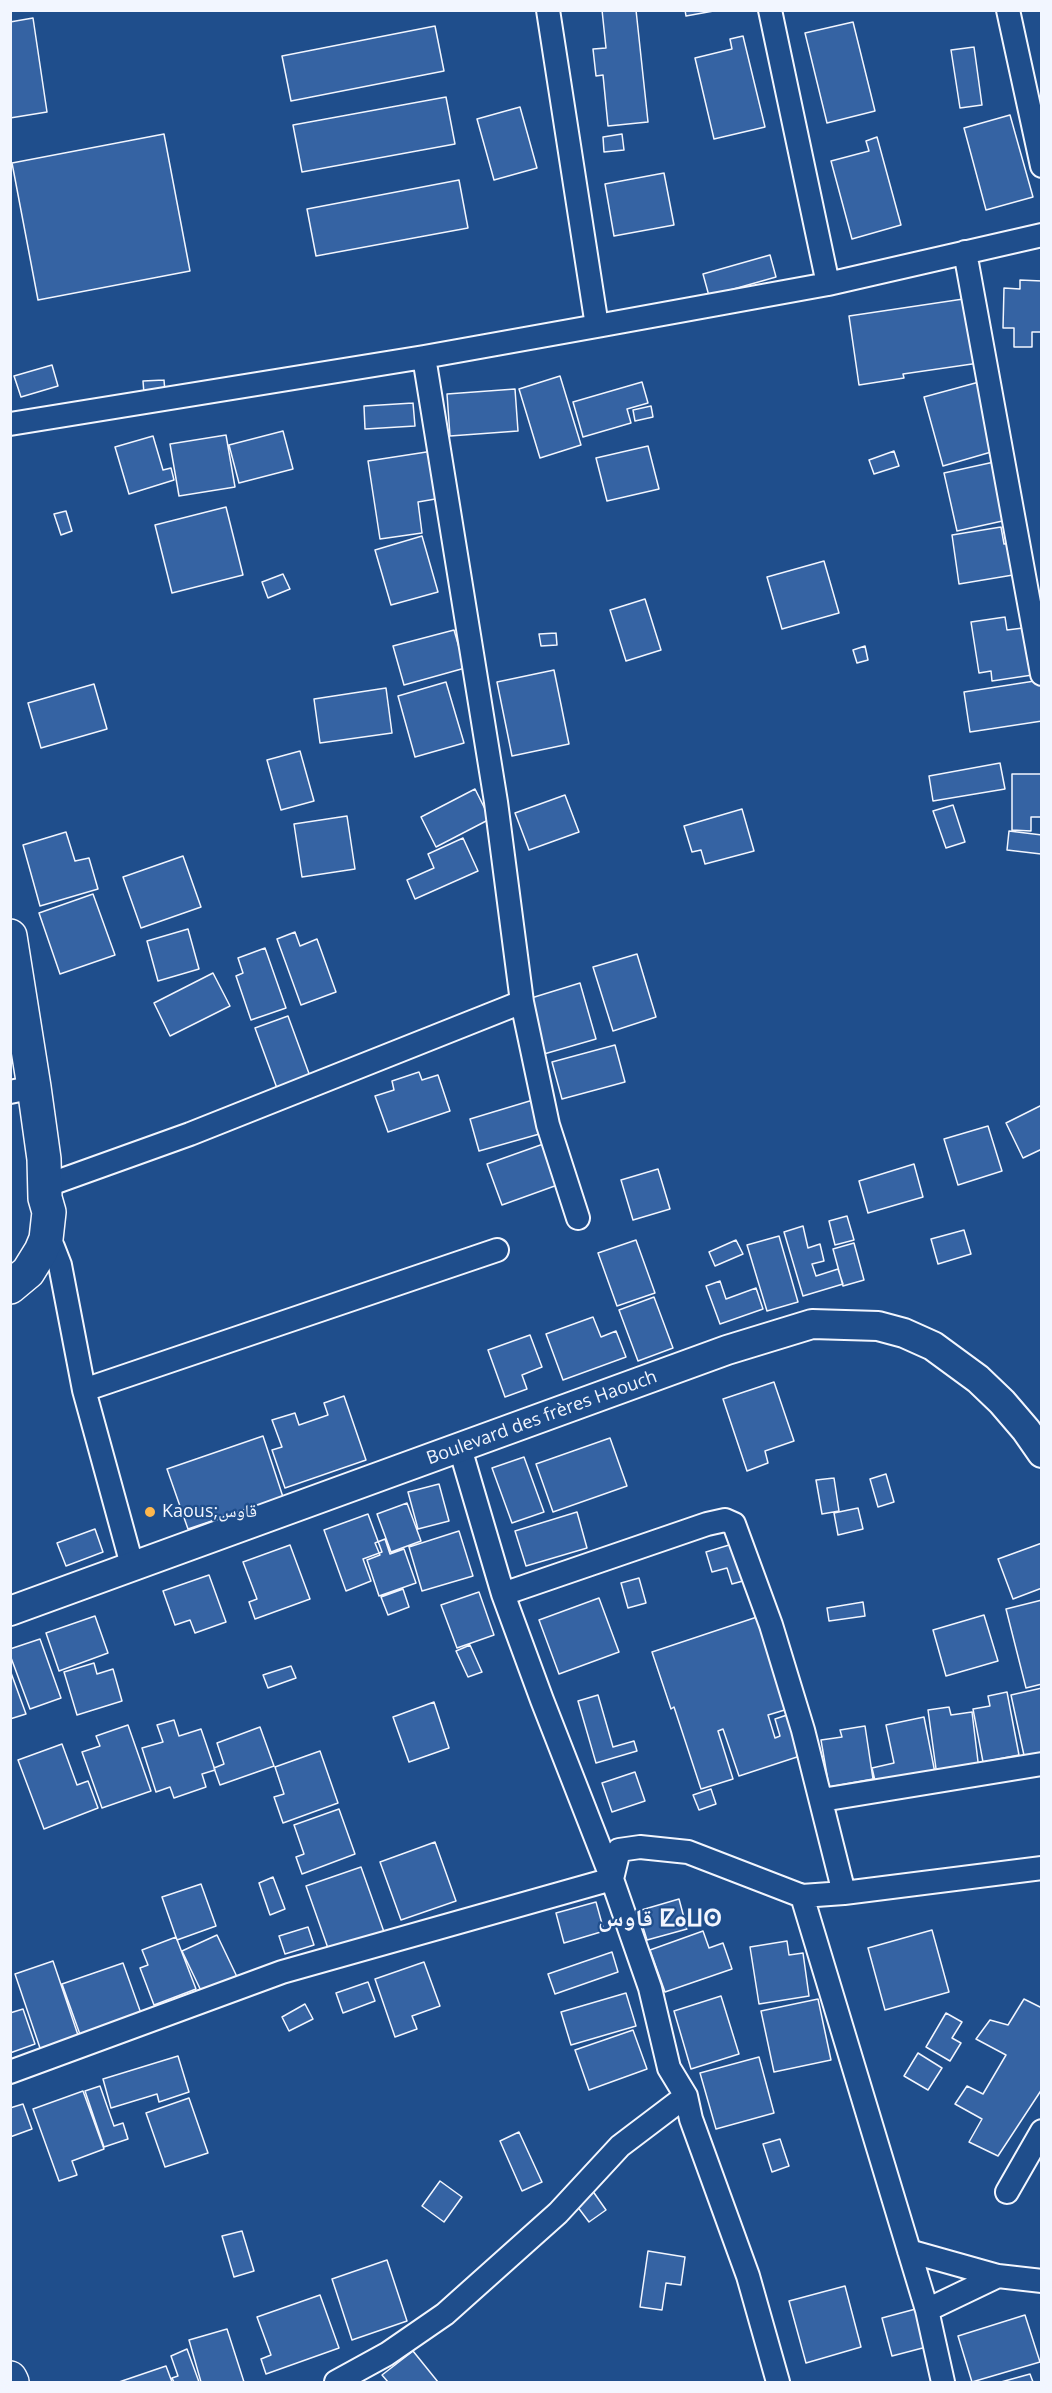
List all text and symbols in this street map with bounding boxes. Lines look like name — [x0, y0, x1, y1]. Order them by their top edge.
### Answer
street label: Boulevard des frères Haouch — [424, 1366, 660, 1470]
place label: Kaous;قاوس — [162, 1501, 257, 1523]
marker: Kaous;قاوس — [143, 1505, 157, 1519]
district label: قاوس ⵇⴰⵡⵙ — [598, 1905, 722, 1933]

